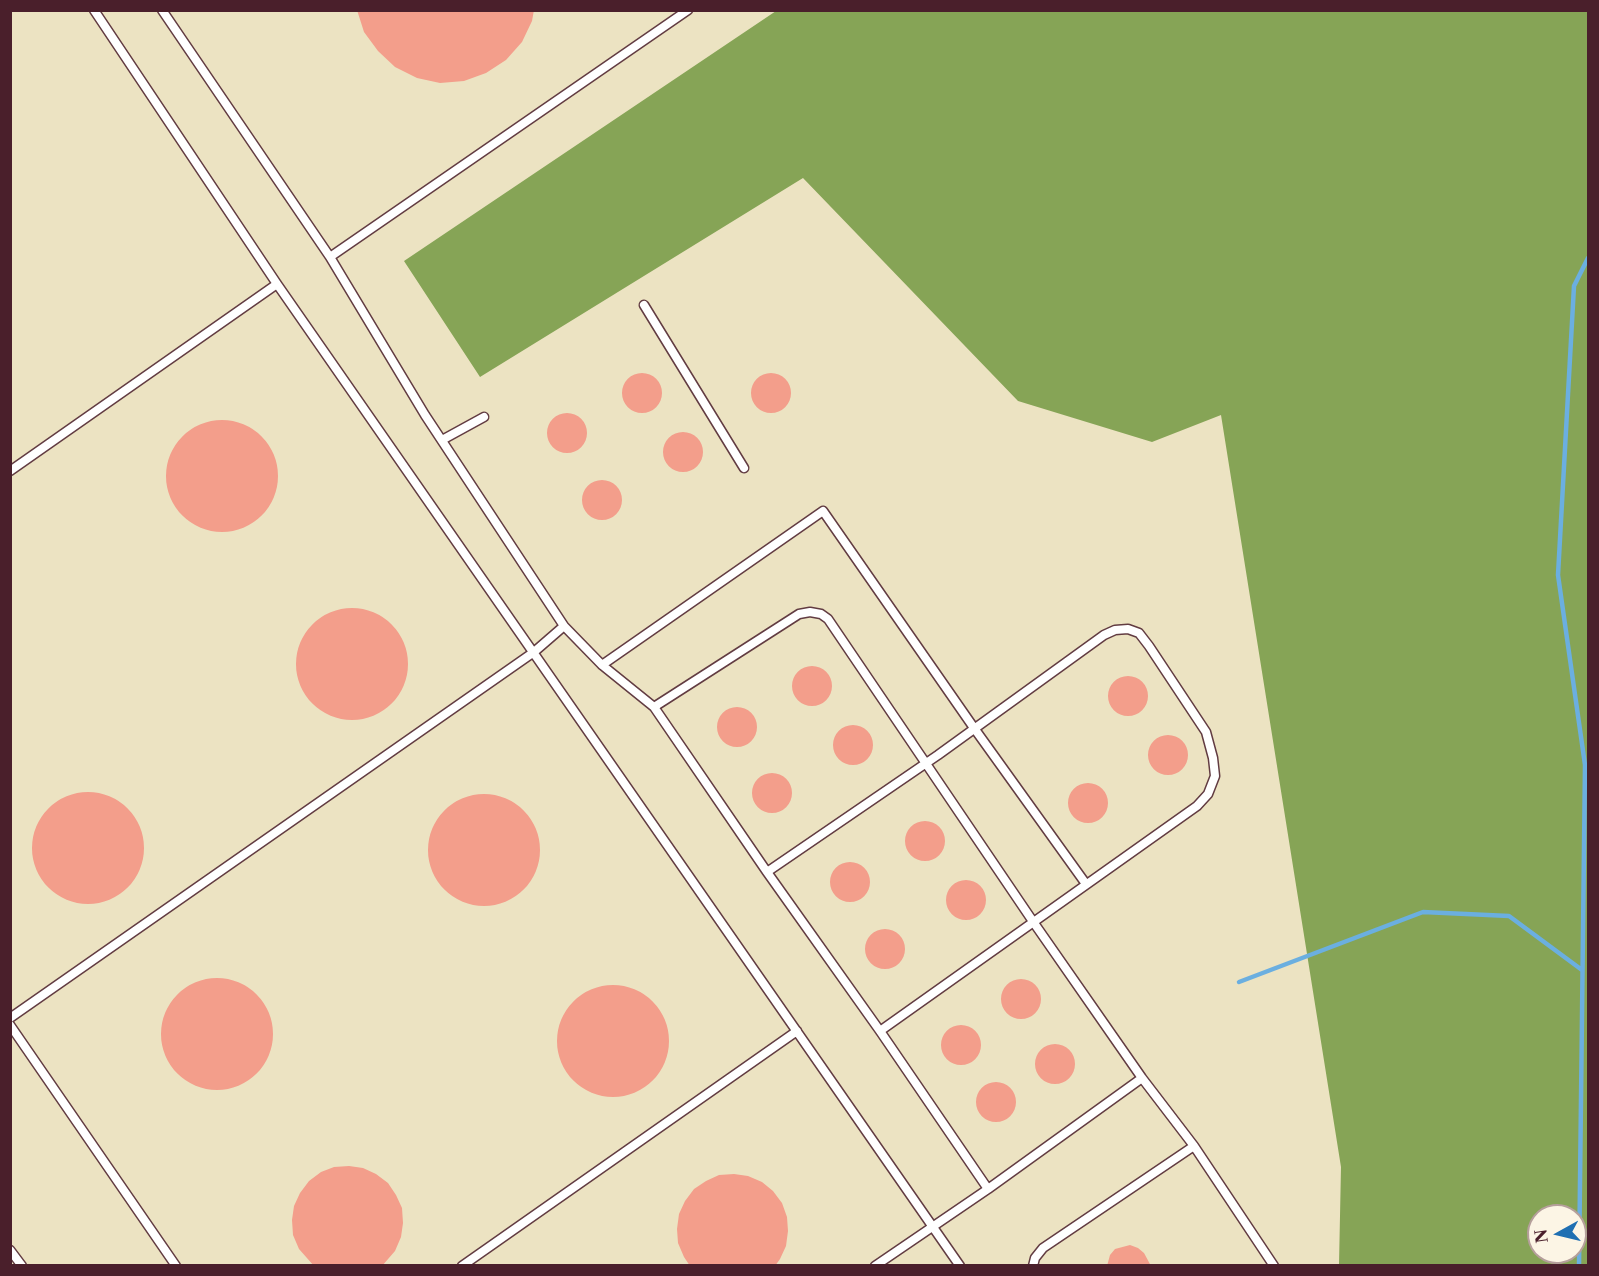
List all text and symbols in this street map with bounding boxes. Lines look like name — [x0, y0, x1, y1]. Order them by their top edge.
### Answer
north arrow — [1527, 1204, 1587, 1264]
text: N — [1530, 1228, 1552, 1245]

